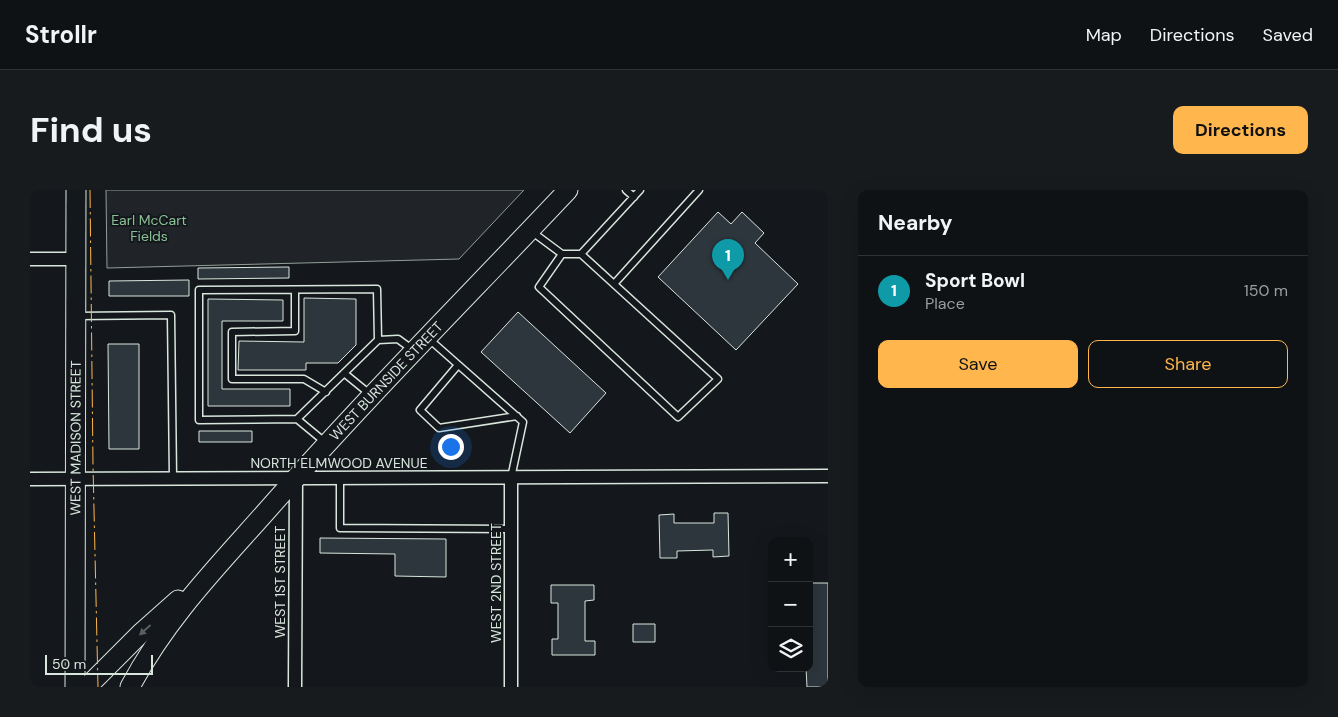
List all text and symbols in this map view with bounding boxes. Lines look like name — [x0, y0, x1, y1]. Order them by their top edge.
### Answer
text: Strollr — [25, 19, 97, 50]
text: Map — [1086, 23, 1122, 47]
text: Directions — [1150, 23, 1235, 47]
text: Saved — [1263, 23, 1313, 47]
button: Directions — [1173, 106, 1308, 154]
text: Find us — [30, 107, 152, 153]
text: Nearby — [878, 209, 952, 237]
park label: Earl McCart Fields — [111, 211, 187, 245]
pin: 1 — [712, 239, 744, 280]
text: Sport Bowl — [925, 268, 1025, 293]
text: 1 — [891, 280, 897, 301]
text: 150 m — [1244, 280, 1288, 301]
text: Place — [925, 293, 965, 314]
street label: WEST BURNSIDE STREET — [326, 318, 447, 444]
button: Save — [878, 340, 1078, 388]
button: Share — [1088, 340, 1288, 388]
street label: WEST MADISON STREET — [66, 360, 85, 516]
your location — [438, 434, 464, 460]
street label: NORTH ELMWOOD AVENUE — [250, 454, 428, 472]
street label: WEST 2ND STREET — [487, 523, 505, 643]
street label: WEST 1ST STREET — [271, 526, 289, 638]
map controls — [768, 537, 813, 672]
button: + — [768, 537, 813, 582]
button: − — [768, 582, 813, 627]
one-way arrow — [139, 624, 151, 636]
button: layers — [768, 627, 813, 672]
scale bar — [45, 652, 152, 675]
text: 50 m — [52, 655, 86, 673]

